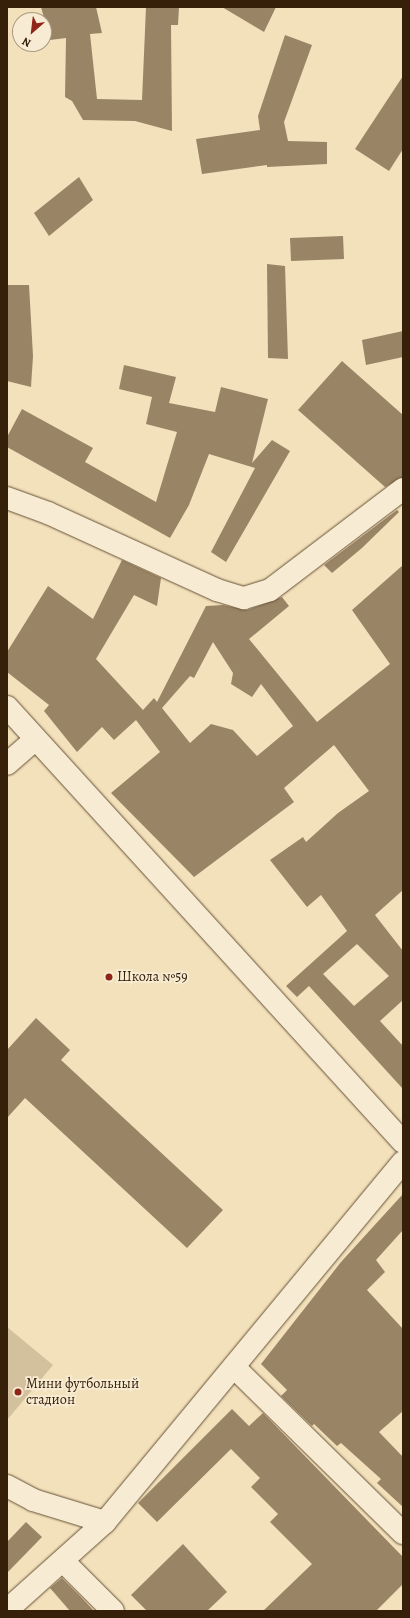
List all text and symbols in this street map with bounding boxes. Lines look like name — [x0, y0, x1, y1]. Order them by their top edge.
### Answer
north arrow — [12, 12, 52, 52]
text: N — [20, 34, 34, 51]
place label: Школа №59 — [117, 969, 188, 985]
marker: Школа №59 — [104, 972, 114, 982]
place label: Мини футбольный стадион — [26, 1376, 139, 1408]
marker: Мини футбольный стадион — [13, 1387, 23, 1397]

